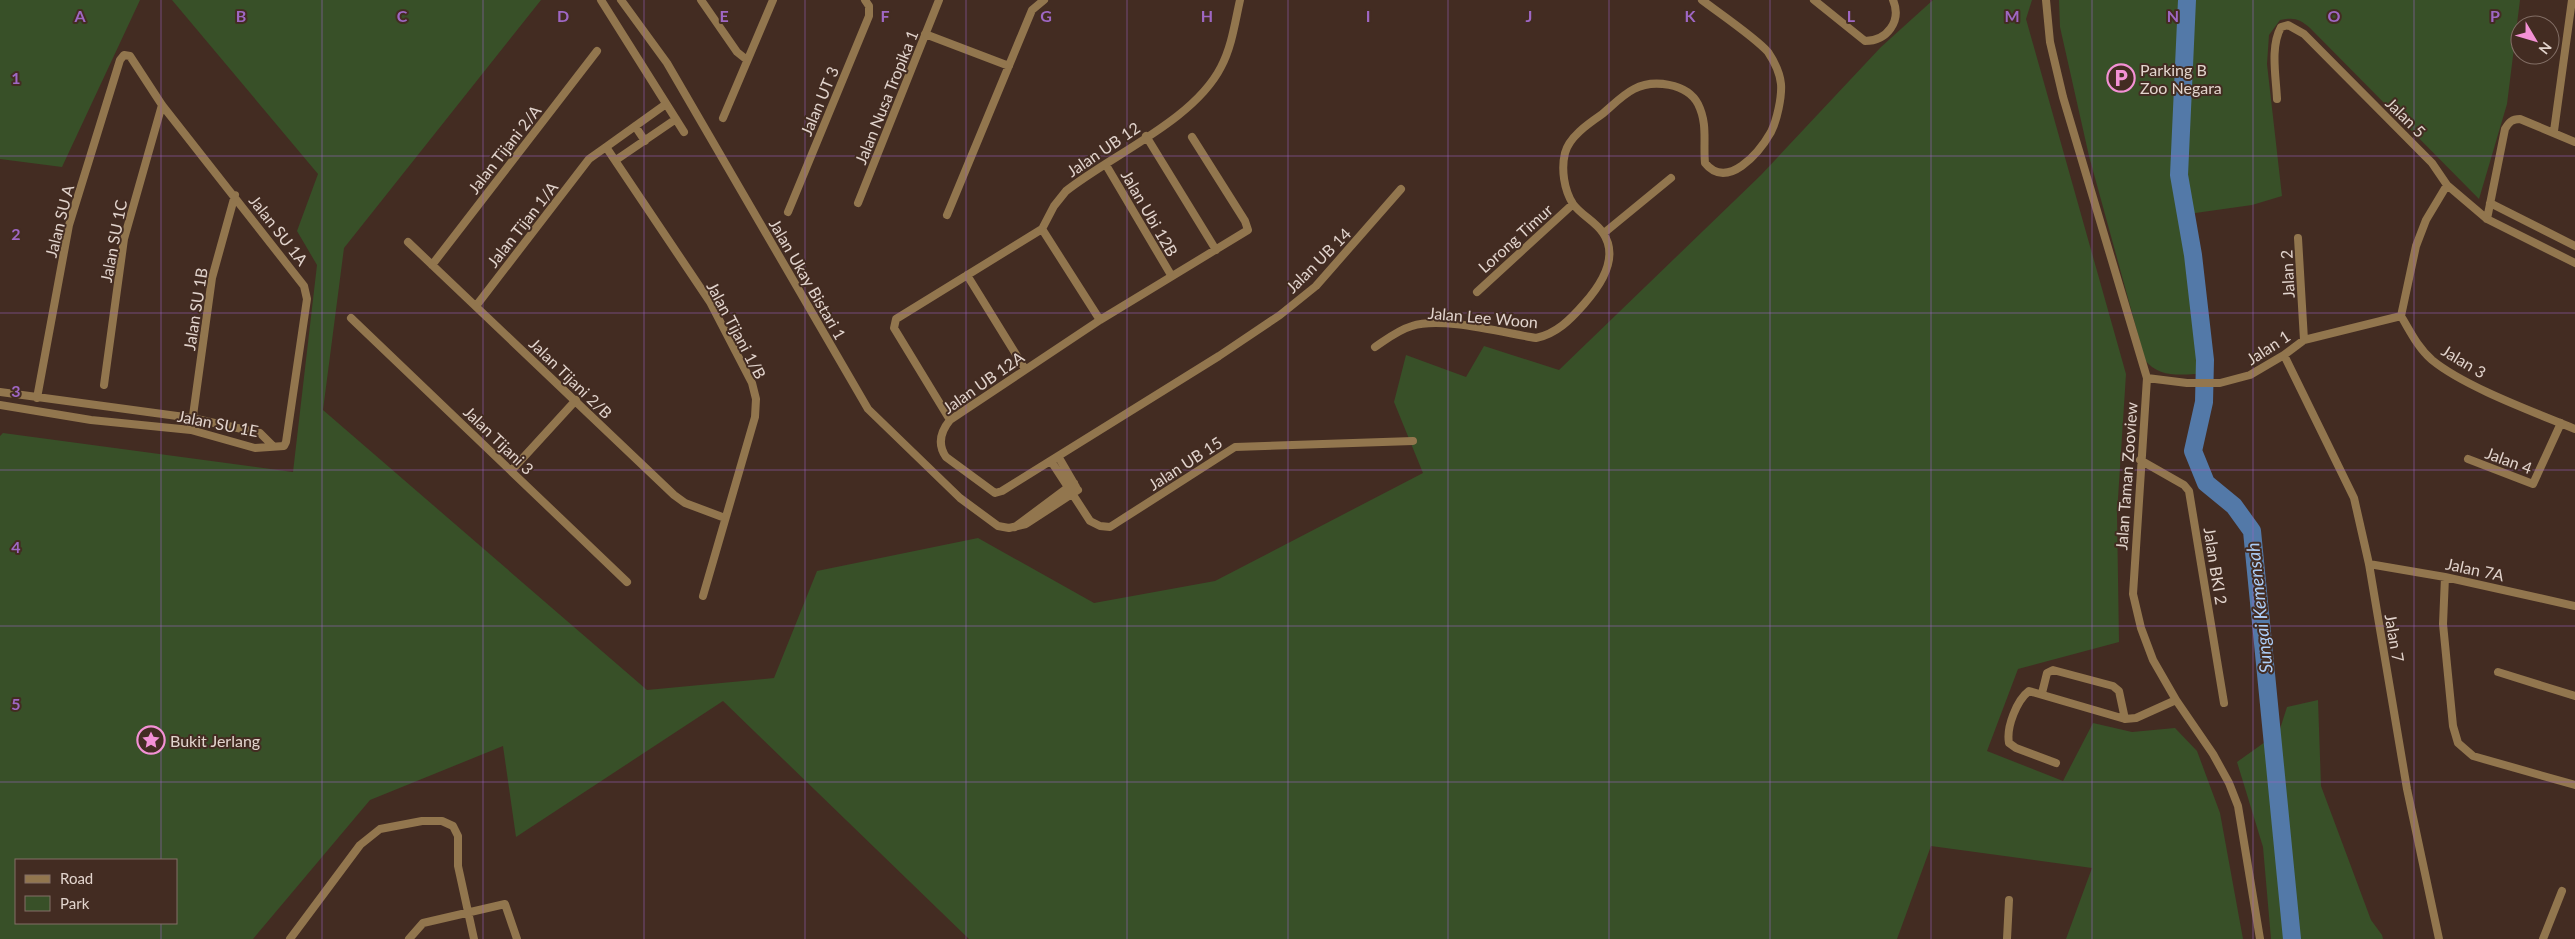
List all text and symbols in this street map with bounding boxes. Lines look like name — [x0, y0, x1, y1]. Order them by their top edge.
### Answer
text: A — [73, 6, 86, 25]
text: B — [236, 6, 246, 25]
text: C — [397, 6, 408, 25]
text: D — [557, 6, 569, 25]
text: E — [719, 6, 729, 25]
text: F — [880, 6, 890, 25]
text: G — [1040, 6, 1052, 25]
text: H — [1201, 6, 1213, 25]
text: I — [1366, 6, 1370, 25]
text: J — [1526, 6, 1532, 25]
text: K — [1685, 6, 1697, 25]
text: L — [1847, 6, 1856, 25]
text: M — [2004, 6, 2020, 25]
text: N — [2167, 6, 2179, 25]
text: O — [2328, 6, 2341, 25]
text: P — [2490, 6, 2500, 25]
north arrow — [2510, 15, 2560, 65]
street label: Jalan Nusa Tropika 1 — [850, 27, 922, 167]
text: N — [2536, 39, 2556, 58]
place label: Parking B Zoo Negara — [2140, 60, 2222, 97]
parking icon: Parking B Zoo Negara — [2106, 63, 2136, 93]
street label: Jalan UT 3 — [796, 64, 842, 138]
text: 1 — [11, 68, 21, 87]
street label: Jalan 5 — [2382, 93, 2430, 141]
street label: Jalan Tijani 2/A — [464, 101, 545, 197]
street label: Jalan UB 12 — [1063, 118, 1143, 180]
street label: Jalan Ubi 12B — [1118, 166, 1182, 260]
street label: Jalan Tijan 1/A — [483, 177, 561, 270]
street label: Jalan SU A — [41, 183, 77, 259]
street label: Jalan SU 1A — [246, 191, 312, 269]
street label: Jalan SU 1C — [96, 198, 130, 284]
street label: Lorong Timur — [1474, 200, 1556, 276]
street label: Jalan Ukay Bistari 1 — [766, 215, 850, 343]
text: 2 — [11, 224, 21, 243]
street label: Jalan UB 14 — [1282, 224, 1354, 296]
street label: Jalan 2 — [2276, 249, 2298, 299]
street label: Jalan SU 1B — [179, 266, 211, 352]
street label: Jalan Tijani 1/B — [703, 278, 771, 382]
street label: Jalan Lee Woon — [1427, 303, 1539, 331]
street label: Jalan 1 — [2243, 326, 2293, 368]
street label: Jalan Tijani 2/B — [526, 334, 616, 422]
street label: Jalan 3 — [2438, 340, 2490, 382]
street label: Jalan UB 12A — [939, 347, 1027, 417]
text: 3 — [11, 381, 21, 400]
street label: Jalan Taman Zooview — [2111, 401, 2141, 551]
street label: Jalan Tijani 3 — [460, 402, 538, 478]
street label: Jalan SU 1E — [176, 406, 260, 440]
street label: Jalan UB 15 — [1145, 432, 1225, 494]
street label: Jalan 4 — [2483, 443, 2535, 477]
street label: Jalan BKI 2 — [2201, 526, 2231, 606]
text: 4 — [11, 537, 21, 556]
water label: Sungai Kemensah — [2241, 542, 2277, 674]
street label: Jalan 7A — [2444, 554, 2506, 584]
street label: Jalan 7 — [2381, 612, 2409, 664]
text: 5 — [11, 694, 21, 713]
place icon: Bukit Jerlang — [136, 725, 166, 755]
place label: Bukit Jerlang — [170, 731, 260, 750]
legend — [15, 859, 178, 924]
text: Road — [60, 869, 93, 887]
text: Park — [60, 894, 90, 912]

